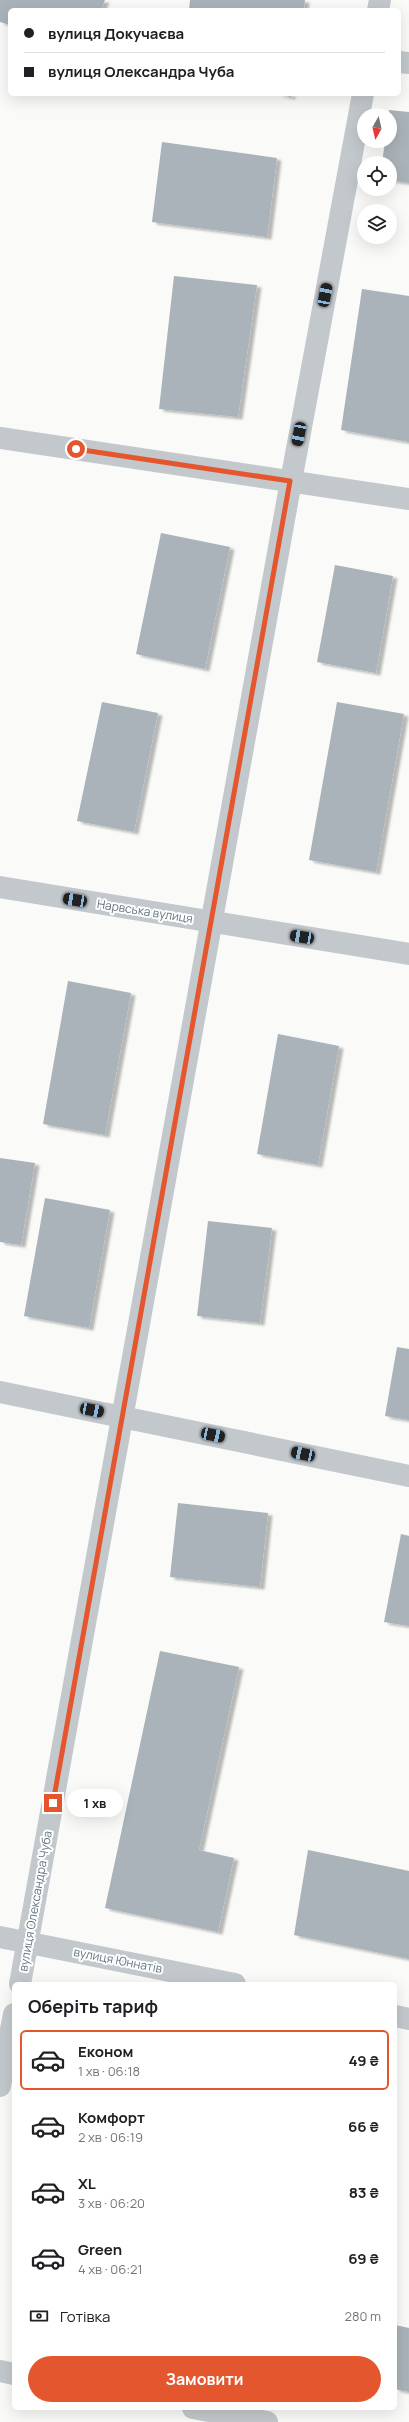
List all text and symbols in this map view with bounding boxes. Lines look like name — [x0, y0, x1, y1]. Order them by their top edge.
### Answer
text: вулиця Докучаєва — [48, 23, 184, 44]
text: вулиця Олександра Чуба — [48, 61, 235, 82]
north arrow — [357, 108, 397, 148]
map controls — [357, 108, 397, 244]
button: locate — [357, 156, 397, 196]
button: layers — [357, 204, 397, 244]
car — [317, 282, 333, 308]
car — [291, 421, 307, 447]
route start — [67, 440, 85, 458]
car — [62, 892, 88, 908]
street label: Нарвська вулиця — [96, 895, 194, 927]
car — [289, 929, 315, 945]
car — [79, 1402, 105, 1418]
car — [200, 1427, 226, 1443]
car — [290, 1446, 316, 1462]
callout: 1 хв — [67, 1789, 123, 1817]
route end — [44, 1794, 62, 1812]
text: 1 хв — [84, 1794, 106, 1812]
street label: вулиця Олександра Чуба — [14, 1829, 56, 1973]
street label: вулиця Юннатів — [72, 1943, 164, 1977]
text: Оберіть тариф — [28, 1994, 158, 2018]
text: Економ — [78, 2041, 133, 2062]
icon: car — [30, 2042, 66, 2078]
text: 49 ₴ — [349, 2050, 379, 2071]
text: 1 хв · 06:18 — [78, 2062, 140, 2080]
text: Комфорт — [78, 2107, 145, 2128]
icon: car — [30, 2108, 66, 2144]
text: 66 ₴ — [348, 2116, 379, 2137]
text: 2 хв · 06:19 — [78, 2128, 143, 2146]
text: XL — [78, 2173, 96, 2194]
icon: car — [30, 2174, 66, 2210]
text: 83 ₴ — [349, 2182, 379, 2203]
text: 3 хв · 06:20 — [78, 2194, 145, 2212]
text: Green — [78, 2239, 122, 2260]
icon: car — [30, 2240, 66, 2276]
text: 69 ₴ — [348, 2248, 379, 2269]
text: 4 хв · 06:21 — [78, 2260, 143, 2278]
icon: cash — [28, 2305, 50, 2327]
text: Готівка — [60, 2306, 110, 2327]
text: 280 m — [344, 2307, 381, 2325]
button: Замовити — [28, 2356, 381, 2402]

